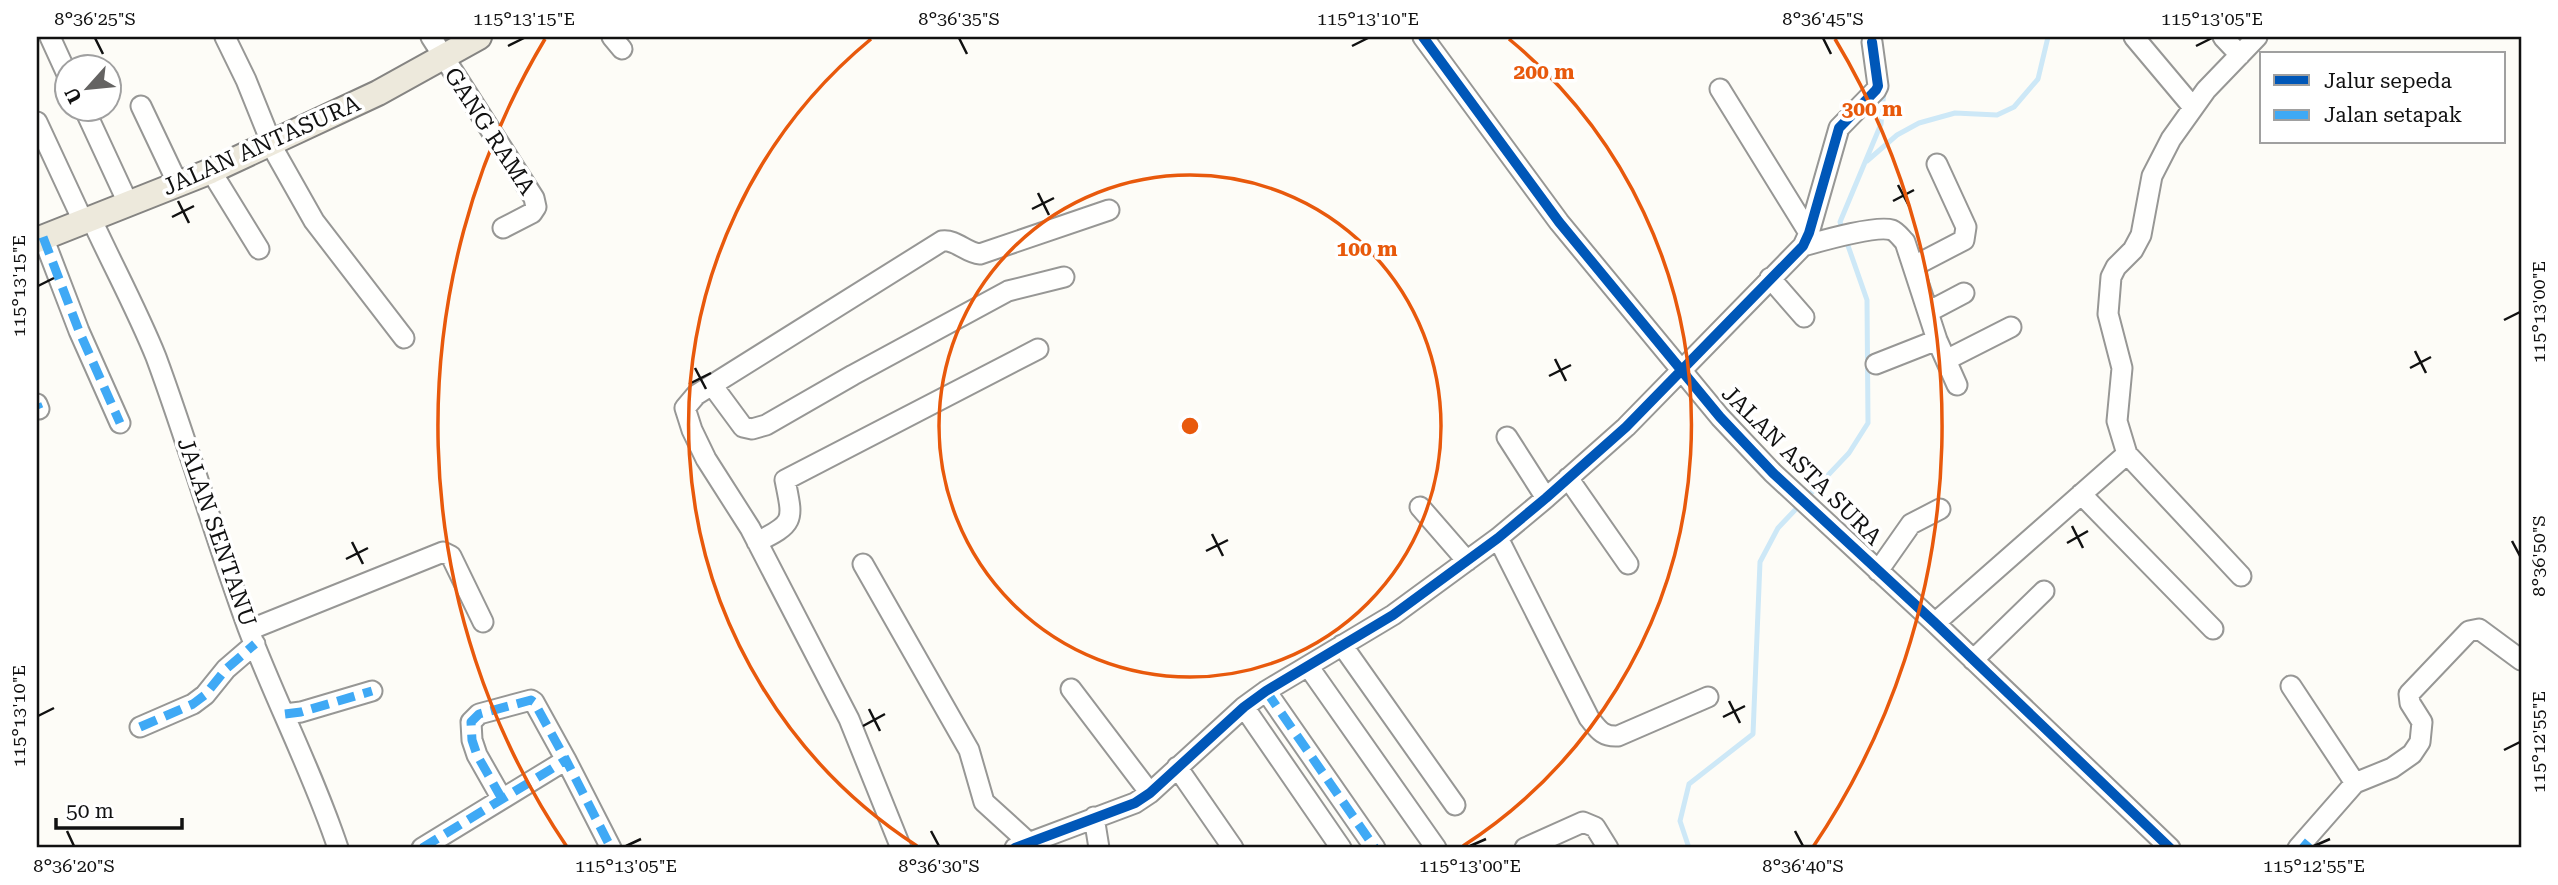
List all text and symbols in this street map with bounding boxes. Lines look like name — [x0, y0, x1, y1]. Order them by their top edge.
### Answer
text: 8°36'25"S — [54, 8, 136, 29]
text: 115°13'15"E — [473, 8, 575, 29]
text: 8°36'35"S — [918, 8, 1000, 29]
text: 115°13'10"E — [1317, 8, 1419, 29]
text: 8°36'45"S — [1782, 8, 1864, 29]
text: 115°13'05"E — [2161, 8, 2263, 29]
north arrow — [52, 52, 122, 122]
legend — [2260, 52, 2506, 144]
text: 200 m — [1514, 60, 1574, 84]
street label: GANG RAMA — [438, 63, 541, 200]
text: Jalur sepeda — [2324, 69, 2452, 93]
text: U — [60, 83, 87, 107]
street label: JALAN ANTASURA — [158, 90, 364, 201]
text: 300 m — [1842, 97, 1902, 121]
text: Jalan setapak — [2324, 103, 2462, 127]
text: 115°13'15"E — [8, 235, 29, 337]
text: 100 m — [1337, 237, 1397, 261]
text: 115°13'00"E — [2528, 261, 2549, 363]
street label: JALAN ASTA SURA — [1716, 380, 1887, 551]
centre of rings — [1178, 414, 1202, 438]
street label: JALAN SENTANU — [171, 434, 262, 630]
text: 8°36'50"S — [2528, 515, 2549, 597]
text: 115°13'10"E — [8, 665, 29, 767]
text: 115°12'55"E — [2528, 691, 2549, 793]
scale bar — [56, 787, 182, 831]
text: 50 m — [66, 799, 114, 823]
text: 8°36'20"S — [33, 855, 115, 876]
text: 115°13'05"E — [575, 855, 677, 876]
text: 8°36'30"S — [898, 855, 980, 876]
text: 115°13'00"E — [1419, 855, 1521, 876]
text: 8°36'40"S — [1762, 855, 1844, 876]
text: 115°12'55"E — [2263, 855, 2365, 876]

